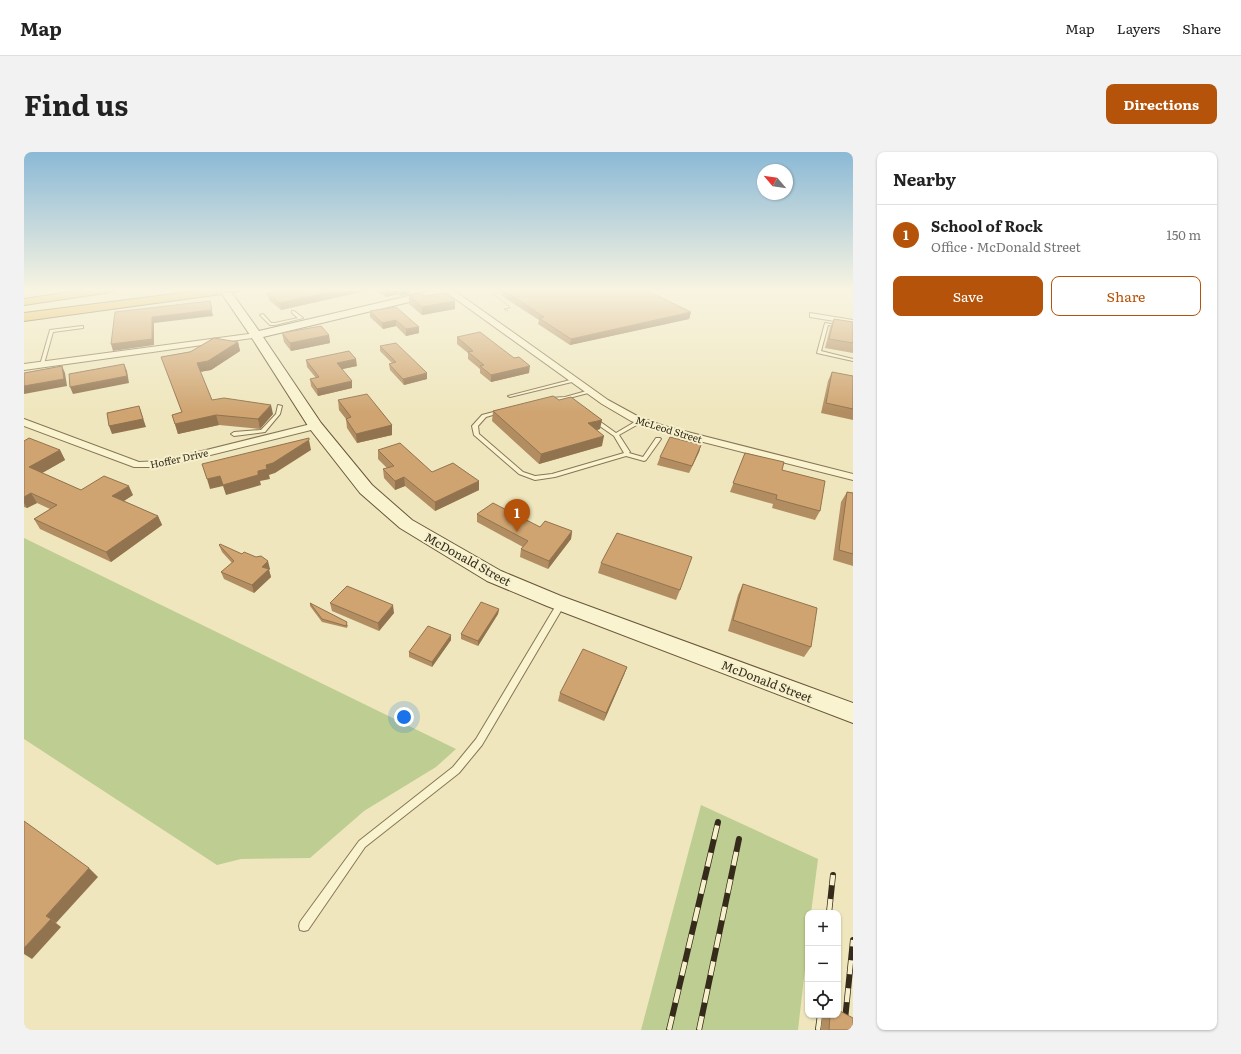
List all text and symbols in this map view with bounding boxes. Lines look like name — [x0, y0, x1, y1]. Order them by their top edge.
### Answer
text: Map — [20, 14, 62, 42]
text: Map — [1065, 18, 1095, 38]
text: Layers — [1117, 18, 1160, 38]
text: Share — [1182, 18, 1221, 38]
text: Find us — [24, 83, 128, 125]
button: Directions — [1106, 84, 1217, 124]
north arrow — [757, 164, 793, 200]
text: Nearby — [893, 166, 956, 191]
text: School of Rock — [931, 214, 1043, 237]
text: 1 — [903, 225, 909, 244]
text: 150 m — [1166, 225, 1201, 244]
text: Office · McDonald Street — [931, 237, 1081, 256]
button: Save — [893, 276, 1043, 316]
button: Share — [1051, 276, 1201, 316]
street label: McLeod Street — [634, 412, 704, 446]
street label: Hoffer Drive — [148, 444, 210, 472]
pin: 1 — [504, 499, 530, 532]
street label: McDonald Street — [422, 528, 515, 590]
street label: McDonald Street — [719, 655, 815, 707]
your location — [394, 707, 414, 727]
map controls — [805, 910, 841, 1018]
button: + — [805, 910, 841, 946]
button: − — [805, 946, 841, 982]
button: locate — [805, 982, 841, 1018]

